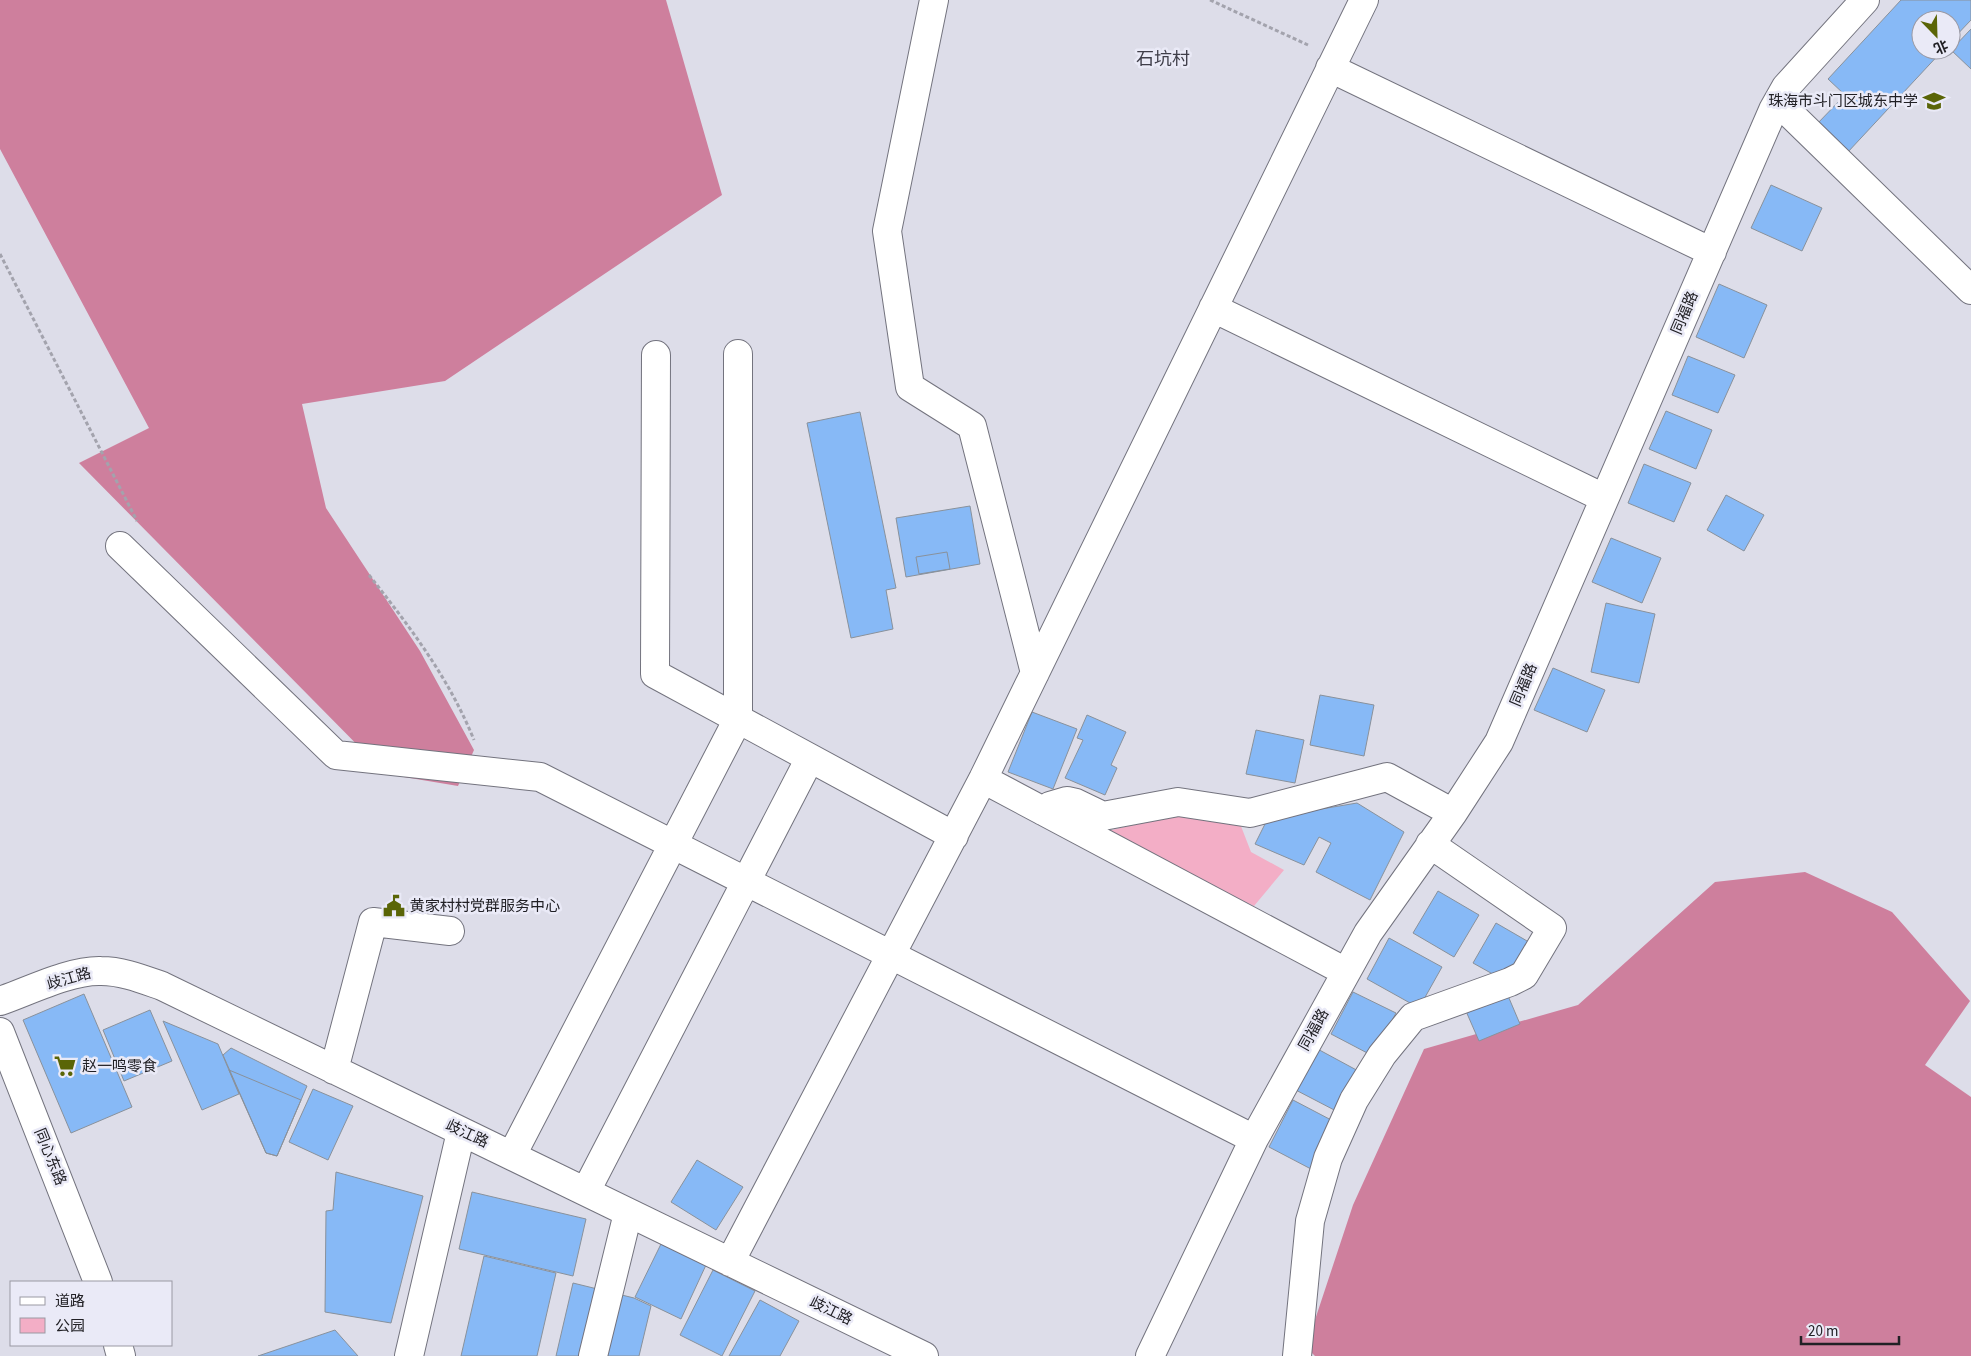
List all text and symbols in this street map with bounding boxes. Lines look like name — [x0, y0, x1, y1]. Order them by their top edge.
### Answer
north arrow — [1911, 10, 1961, 60]
text: 北 — [1930, 34, 1951, 58]
district label: 石坑村 — [1136, 47, 1190, 72]
school or university icon: 珠海市斗门区城东中学 — [1921, 88, 1947, 114]
place label: 珠海市斗门区城东中学 — [1768, 91, 1918, 112]
street label: 同福路 — [1667, 288, 1703, 338]
street label: 同福路 — [1506, 660, 1542, 710]
public building icon: 黄家村村党群服务中心 — [381, 893, 407, 919]
place label: 黄家村村党群服务中心 — [410, 896, 560, 917]
street label: 歧江路 — [44, 963, 94, 995]
street label: 同福路 — [1294, 1005, 1334, 1055]
supermarket icon: 赵一鸣零食 — [52, 1053, 78, 1079]
place label: 赵一鸣零食 — [82, 1056, 157, 1077]
street label: 歧江路 — [442, 1115, 492, 1153]
street label: 同心东路 — [29, 1125, 71, 1189]
legend — [10, 1281, 172, 1346]
text: 道路 — [55, 1291, 85, 1312]
street label: 歧江路 — [806, 1292, 856, 1330]
scale bar — [1801, 1314, 1898, 1346]
text: 公园 — [55, 1316, 85, 1337]
text: 20 m — [1808, 1321, 1838, 1342]

